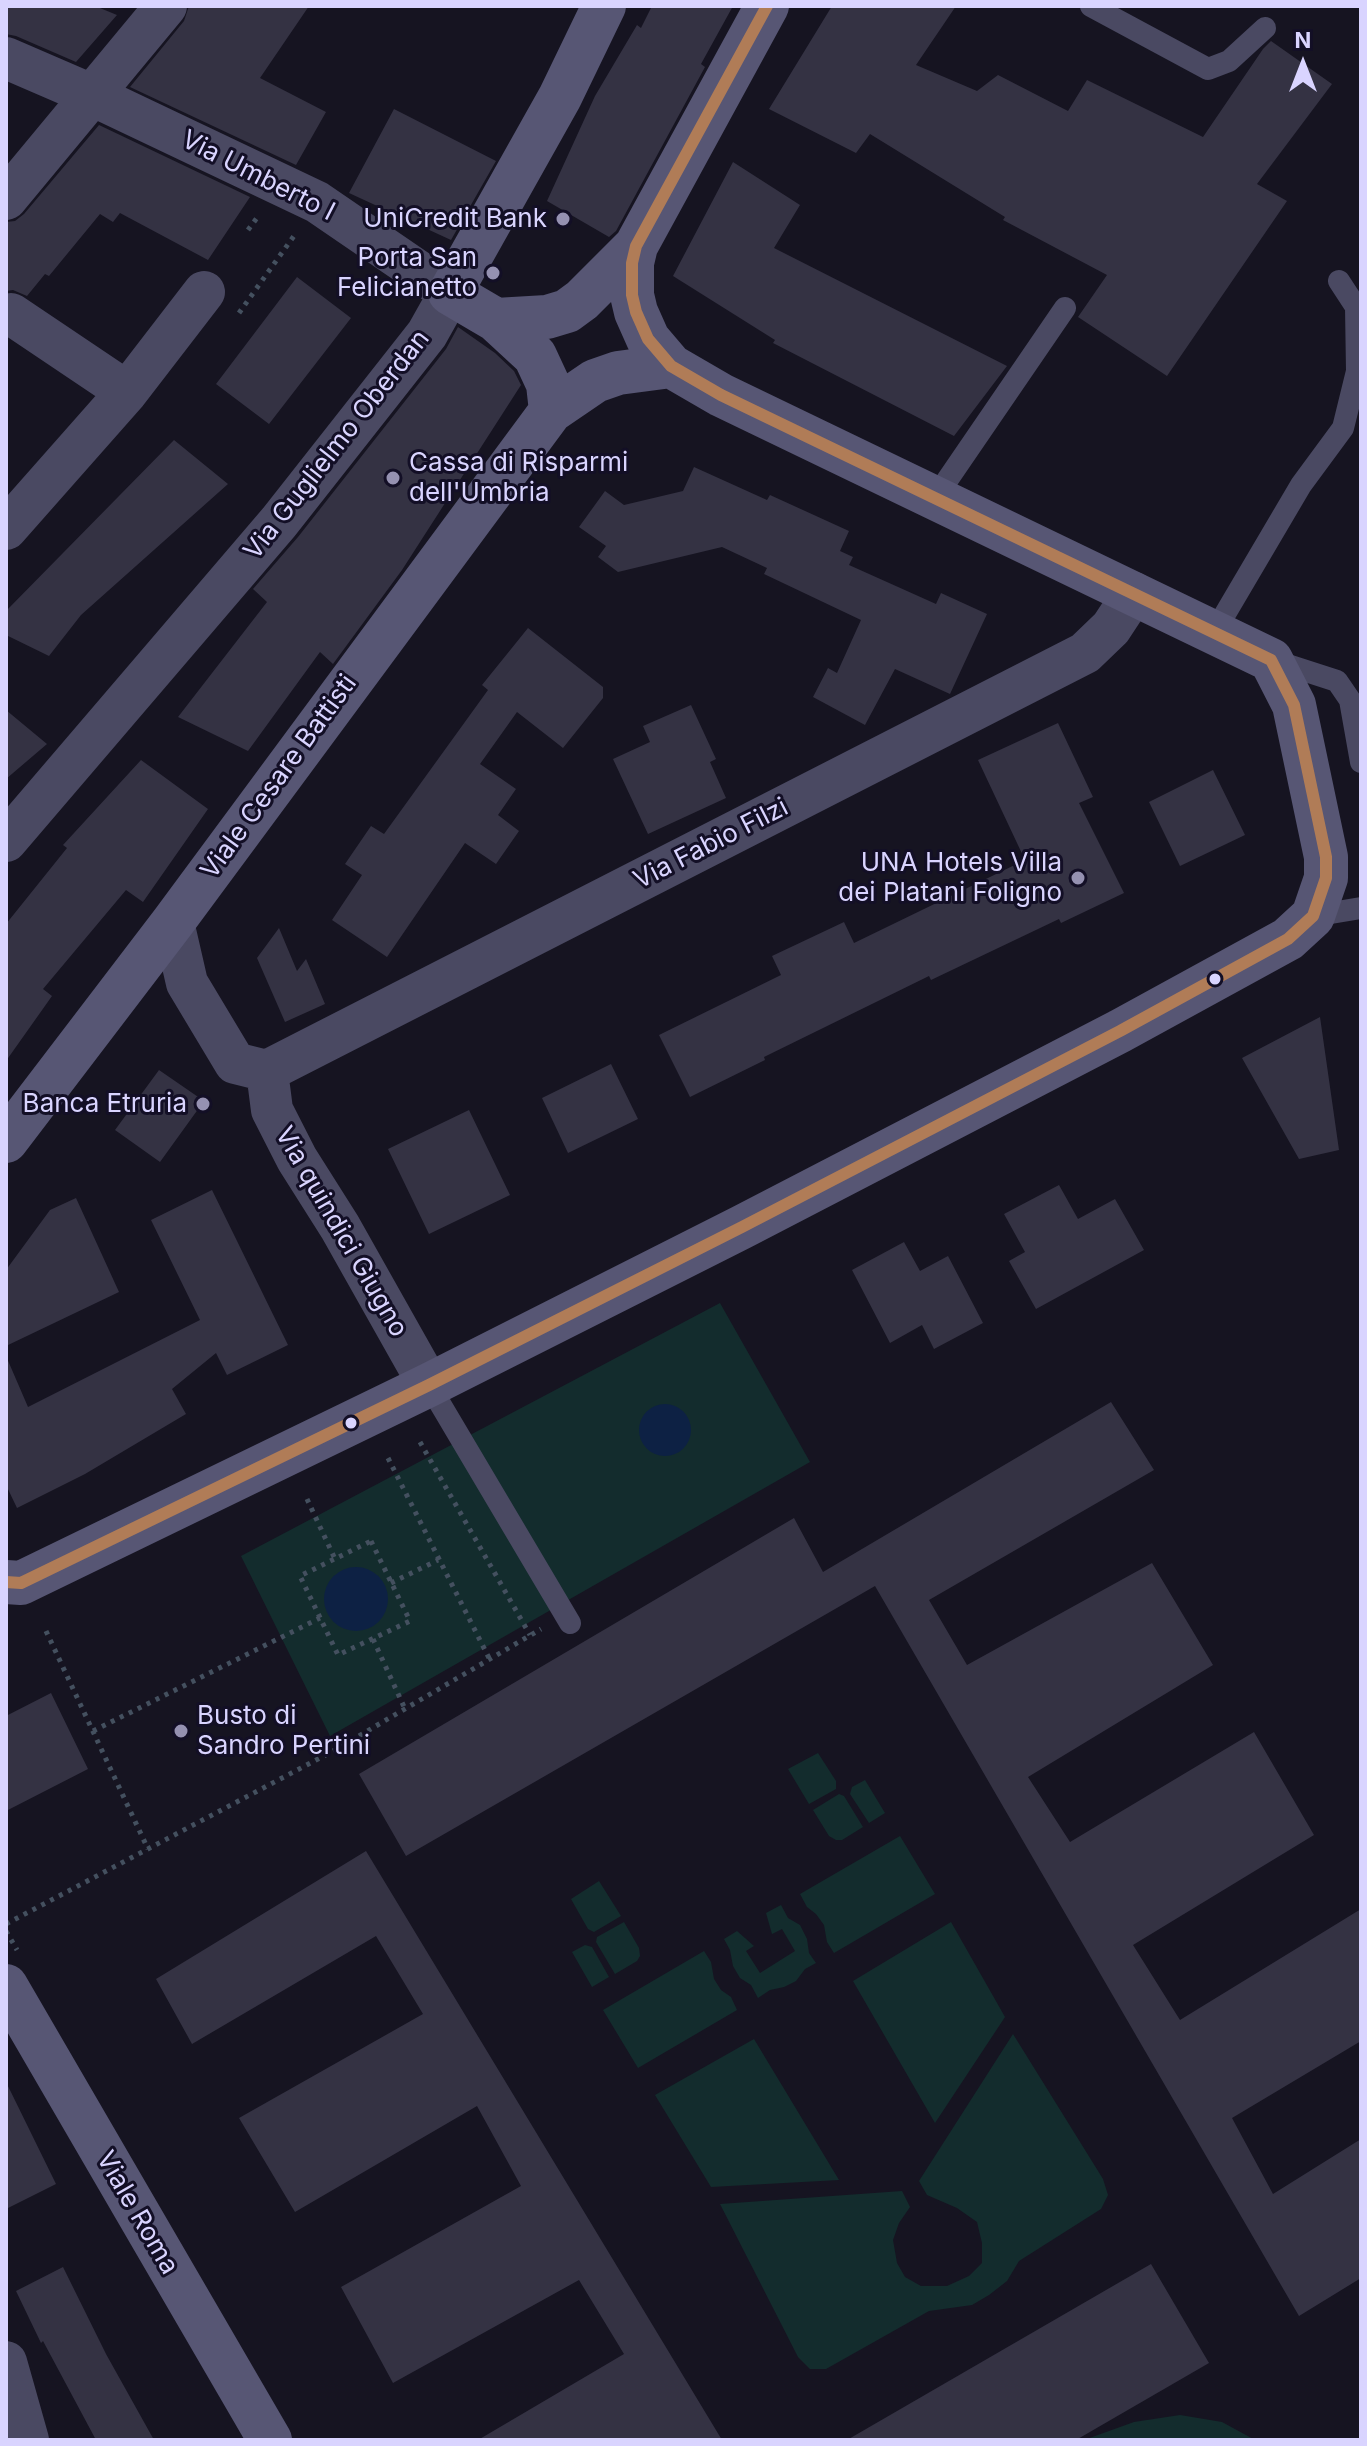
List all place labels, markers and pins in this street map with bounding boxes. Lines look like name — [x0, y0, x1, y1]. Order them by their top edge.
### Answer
place label: UniCredit Bank — [363, 203, 547, 235]
marker: UniCredit Bank — [554, 210, 572, 228]
place label: Porta San Felicianetto — [337, 242, 477, 304]
marker: Porta San Felicianetto — [484, 264, 502, 282]
place label: Cassa di Risparmi dell'Umbria — [409, 447, 628, 508]
marker: Cassa di Risparmi dell'Umbria — [384, 469, 402, 487]
place label: UNA Hotels Villa dei Platani Foligno — [838, 847, 1062, 908]
marker: UNA Hotels Villa dei Platani Foligno — [1069, 869, 1087, 887]
unlabelled marker — [1207, 971, 1223, 987]
place label: Banca Etruria — [23, 1088, 187, 1120]
marker: Banca Etruria — [194, 1095, 212, 1113]
unlabelled marker — [343, 1415, 359, 1431]
place label: Busto di Sandro Pertini — [197, 1700, 370, 1762]
marker: Busto di Sandro Pertini — [172, 1722, 190, 1740]

